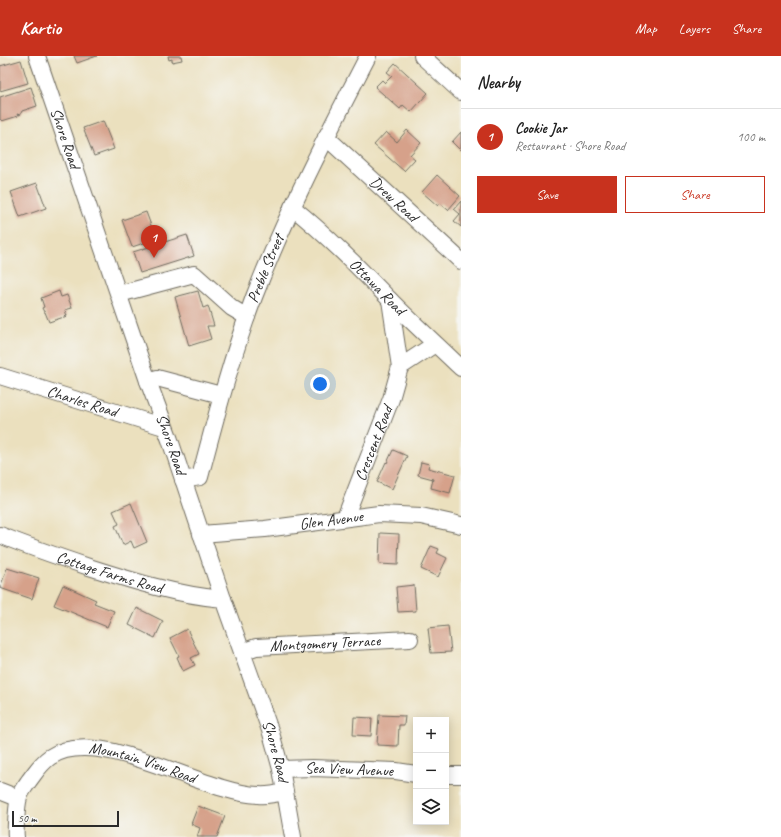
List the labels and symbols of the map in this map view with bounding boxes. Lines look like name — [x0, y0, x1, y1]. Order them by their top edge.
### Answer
street label: Shore Road — [45, 105, 86, 174]
street label: Drew Road — [365, 172, 424, 228]
pin: 1 — [141, 225, 167, 258]
street label: Preble Street — [243, 229, 290, 305]
street label: Ottawa Road — [345, 254, 412, 321]
your location — [310, 374, 330, 394]
street label: Charles Road — [45, 381, 122, 423]
street label: Crescent Road — [350, 400, 398, 484]
street label: Shore Road — [151, 411, 192, 480]
street label: Glen Avenue — [298, 506, 366, 534]
street label: Cottage Farms Road — [54, 547, 167, 599]
street label: Montgomery Terrace — [269, 630, 383, 656]
street label: Shore Road — [257, 718, 294, 786]
street label: Mountain View Road — [88, 738, 201, 789]
street label: Sea View Avenue — [305, 758, 395, 781]
scale bar — [12, 809, 119, 828]

